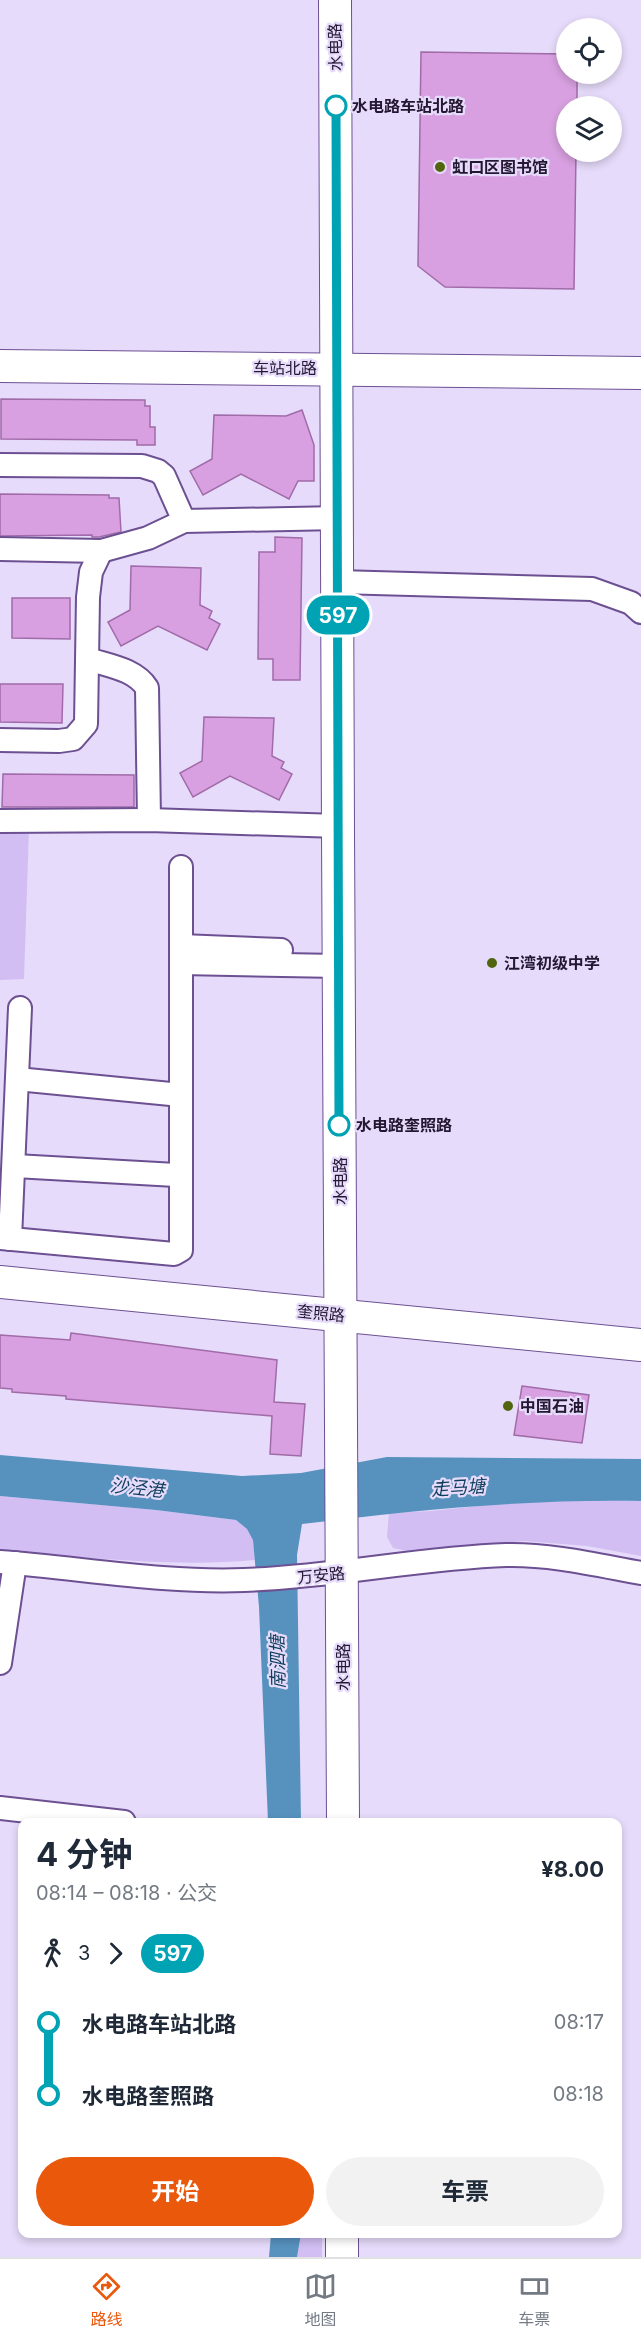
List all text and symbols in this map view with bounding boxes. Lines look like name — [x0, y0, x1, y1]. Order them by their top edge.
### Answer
map controls — [556, 18, 622, 162]
button: locate — [556, 18, 622, 84]
street label: 水电路 — [325, 23, 345, 71]
marker: 水电路车站北路 — [325, 95, 347, 117]
place label: 水电路车站北路 — [352, 96, 464, 116]
button: layers — [556, 96, 622, 162]
place label: 虹口区图书馆 — [452, 157, 548, 177]
marker: 虹口区图书馆 — [433, 160, 447, 174]
street label: 车站北路 — [253, 358, 317, 378]
line badge: 597 — [304, 596, 372, 634]
text: 597 — [319, 603, 357, 628]
place label: 江湾初级中学 — [504, 953, 600, 973]
marker: 江湾初级中学 — [485, 956, 499, 970]
marker: 水电路奎照路 — [328, 1114, 350, 1136]
place label: 水电路奎照路 — [356, 1115, 452, 1135]
street label: 水电路 — [330, 1157, 350, 1205]
street label: 奎照路 — [296, 1301, 346, 1325]
place label: 中国石油 — [520, 1396, 584, 1416]
marker: 中国石油 — [501, 1399, 515, 1413]
water label: 沙泾港 — [109, 1474, 168, 1501]
water label: 走马塘 — [430, 1475, 489, 1500]
street label: 万安路 — [296, 1563, 346, 1587]
water label: 南泗塘 — [266, 1632, 288, 1689]
street label: 水电路 — [333, 1643, 353, 1691]
text: 4 分钟 — [36, 1834, 132, 1874]
text: ¥8.00 — [541, 1856, 604, 1882]
text: 08:14 – 08:18 · 公交 — [36, 1881, 217, 1905]
icon: walk — [36, 1937, 69, 1970]
icon: forward — [99, 1937, 132, 1970]
text: 3 — [78, 1941, 90, 1965]
text: 597 — [153, 1941, 192, 1966]
text: 08:17 — [554, 2010, 604, 2034]
text: 水电路车站北路 — [82, 2011, 236, 2037]
text: 08:18 — [553, 2082, 604, 2106]
text: 水电路奎照路 — [82, 2083, 214, 2109]
button: 开始 — [36, 2157, 314, 2226]
button: 车票 — [326, 2157, 604, 2226]
tab: 路线 — [90, 2270, 123, 2330]
tab: 地图 — [304, 2270, 337, 2330]
tab: 车票 — [518, 2270, 551, 2330]

